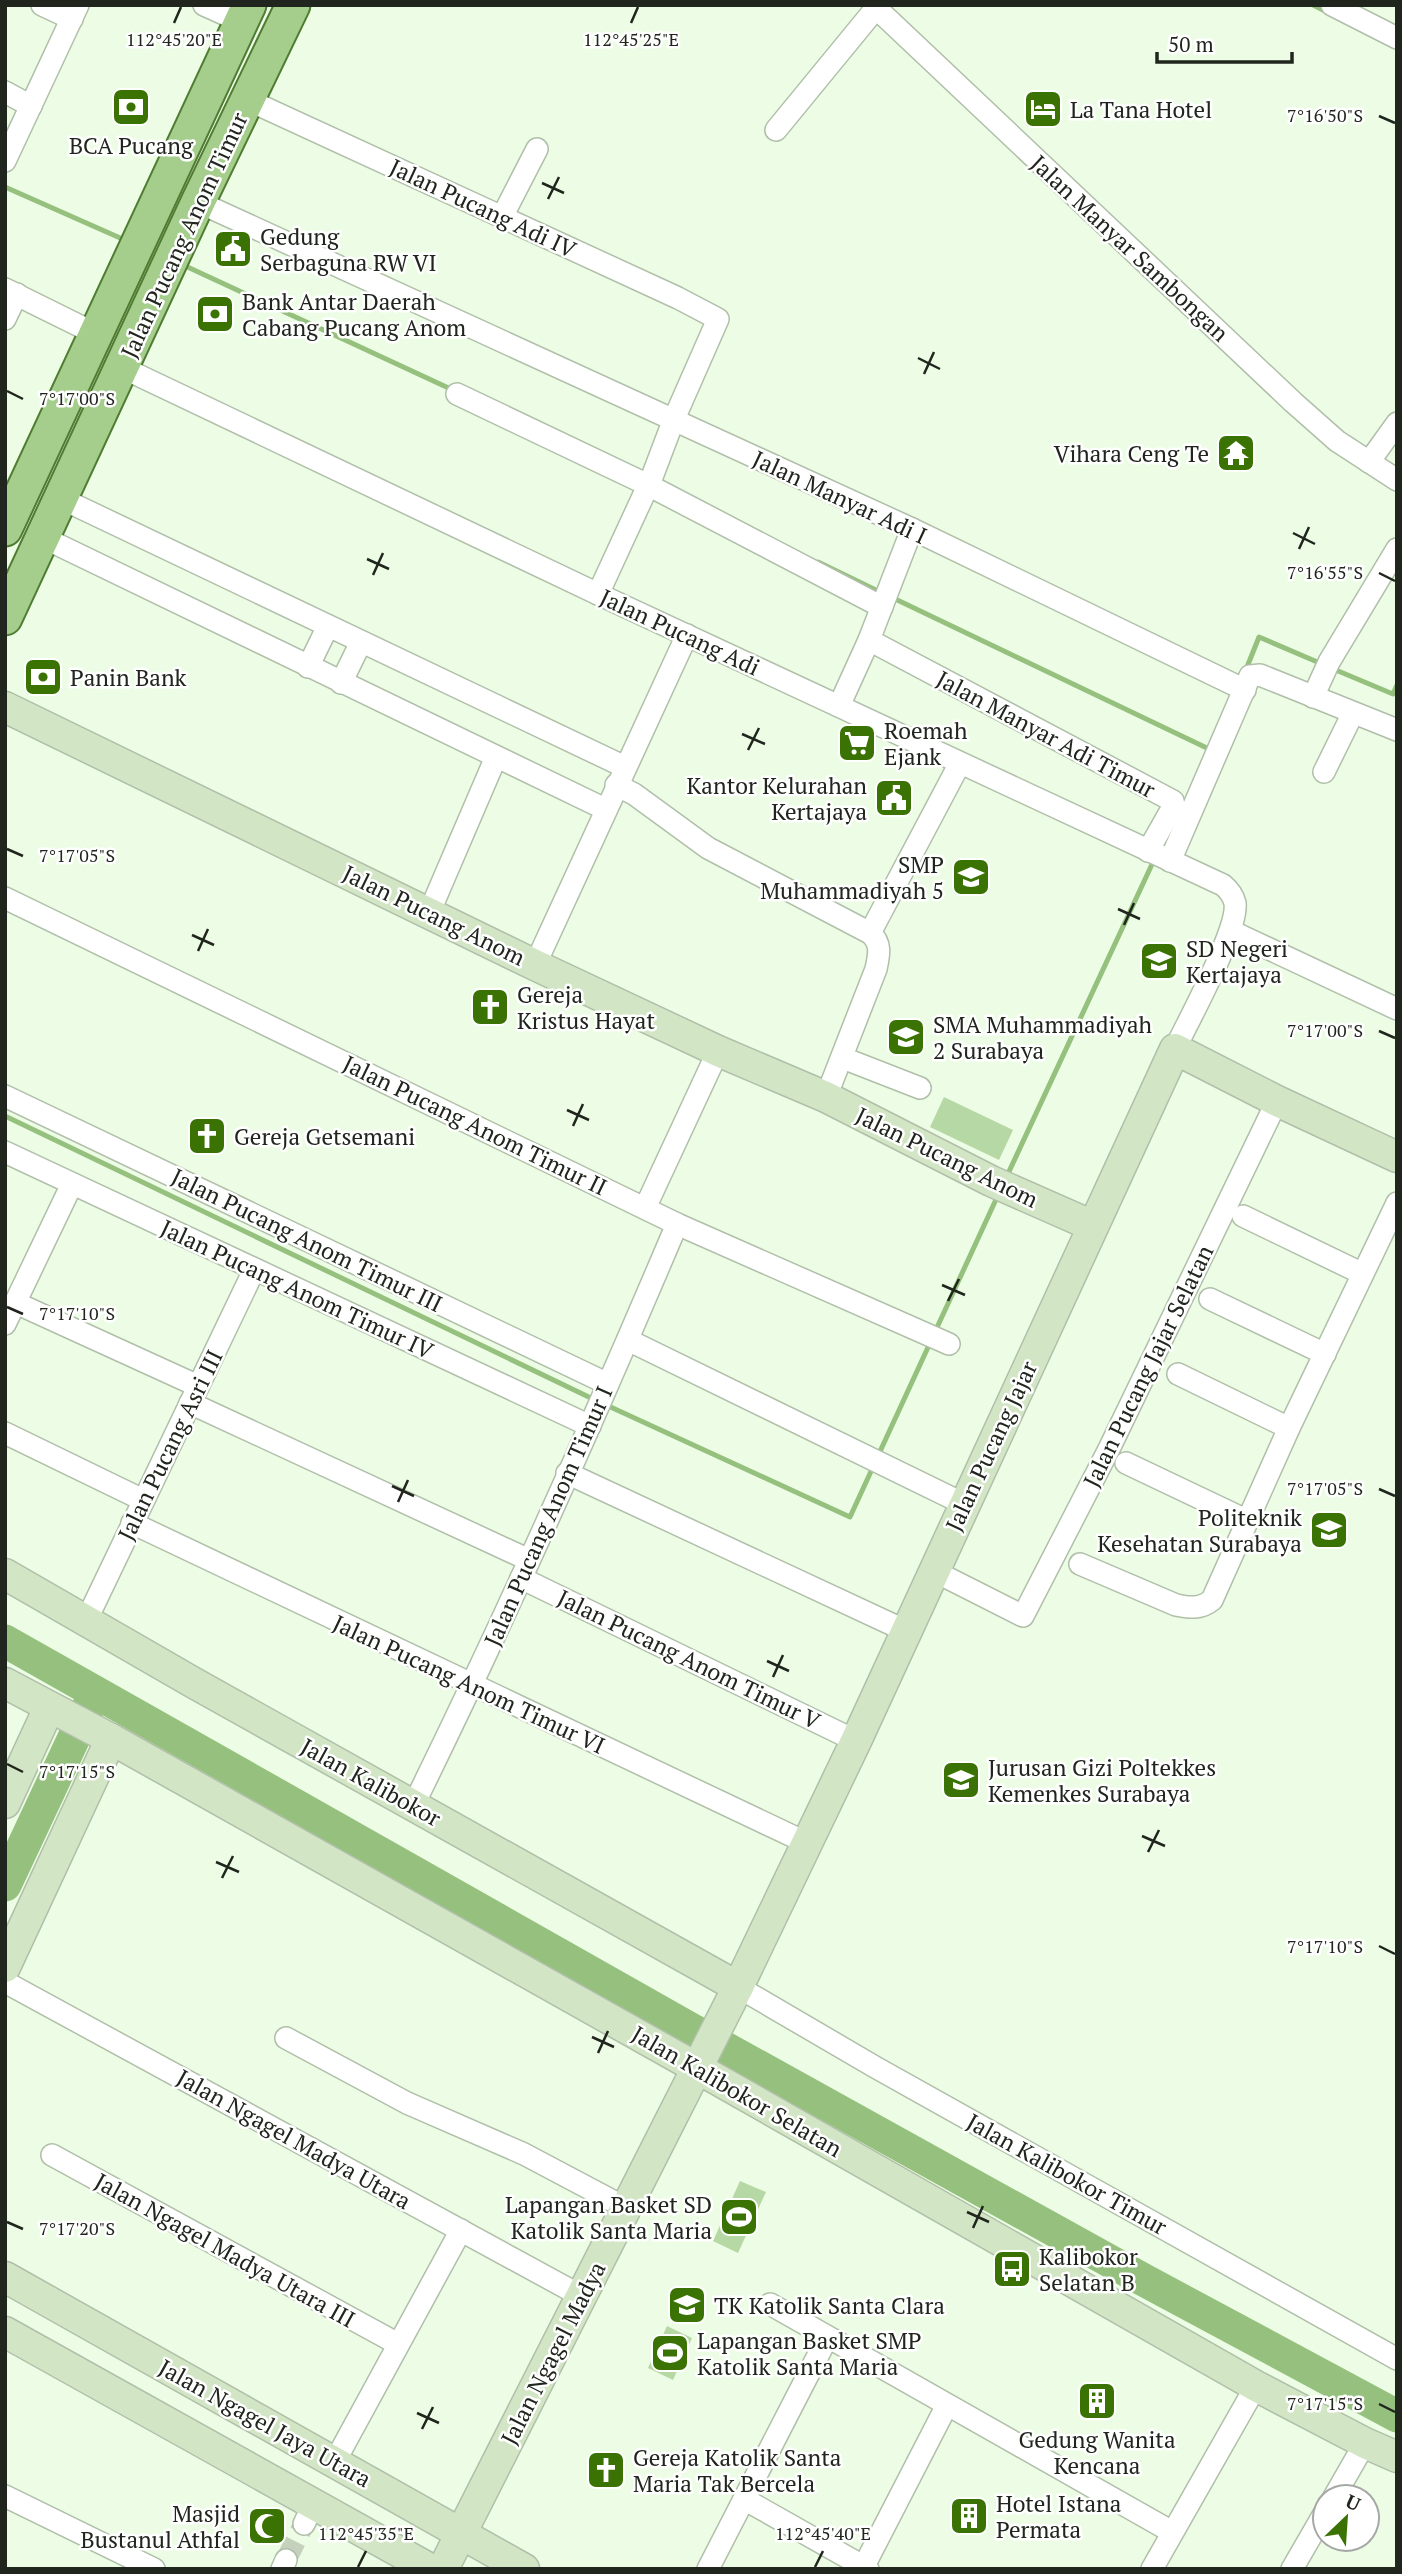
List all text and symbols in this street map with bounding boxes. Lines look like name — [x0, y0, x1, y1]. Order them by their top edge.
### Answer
scale bar — [1157, 21, 1292, 65]
text: 112°45'20"E — [126, 27, 222, 51]
text: 112°45'25"E — [583, 27, 679, 51]
text: 50 m — [1168, 30, 1214, 58]
bank icon: BCA Pucang — [110, 86, 152, 128]
hotel icon: La Tana Hotel — [1022, 88, 1064, 130]
place label: La Tana Hotel — [1070, 94, 1212, 125]
text: 7°16'50"S — [1287, 103, 1363, 127]
street label: Jalan Pucang Anom Timur — [113, 107, 255, 363]
place label: BCA Pucang — [69, 130, 194, 161]
street label: Jalan Manyar Sambongan — [1024, 148, 1236, 348]
street label: Jalan Pucang Adi IV — [385, 151, 581, 265]
place label: Gedung Serbaguna RW VI — [260, 221, 437, 278]
public building icon: Gedung Serbaguna RW VI — [212, 228, 254, 270]
place label: Bank Antar Daerah Cabang Pucang Anom — [242, 286, 466, 343]
bank icon: Bank Antar Daerah Cabang Pucang Anom — [194, 293, 236, 335]
text: 7°17'00"S — [39, 386, 115, 410]
temple icon: Vihara Ceng Te — [1215, 432, 1257, 474]
place label: Vihara Ceng Te — [1054, 438, 1209, 469]
street label: Jalan Manyar Adi I — [748, 443, 932, 551]
text: 7°16'55"S — [1287, 560, 1363, 584]
street label: Jalan Pucang Adi — [595, 581, 765, 683]
bank icon: Panin Bank — [22, 656, 64, 698]
place label: Panin Bank — [70, 662, 187, 693]
street label: Jalan Manyar Adi Timur — [931, 663, 1161, 805]
place label: Roemah Ejank — [884, 715, 968, 772]
supermarket icon: Roemah Ejank — [836, 722, 878, 764]
place label: Kantor Kelurahan Kertajaya — [687, 770, 867, 827]
public building icon: Kantor Kelurahan Kertajaya — [873, 777, 915, 819]
text: 7°17'05"S — [39, 843, 115, 867]
place label: SMP Muhammadiyah 5 — [760, 849, 944, 906]
school or university icon: SMP Muhammadiyah 5 — [950, 856, 992, 898]
street label: Jalan Pucang Anom — [338, 857, 530, 973]
place label: SD Negeri Kertajaya — [1186, 933, 1288, 990]
school or university icon: SD Negeri Kertajaya — [1138, 940, 1180, 982]
place label: Gereja Kristus Hayat — [517, 979, 655, 1036]
church icon: Gereja Kristus Hayat — [469, 986, 511, 1028]
place label: SMA Muhammadiyah 2 Surabaya — [933, 1009, 1153, 1066]
school or university icon: SMA Muhammadiyah 2 Surabaya — [885, 1016, 927, 1058]
text: 7°17'00"S — [1287, 1018, 1363, 1042]
street label: Jalan Pucang Anom Timur II — [338, 1048, 612, 1202]
street label: Jalan Pucang Anom — [851, 1099, 1043, 1215]
church icon: Gereja Getsemani — [186, 1115, 228, 1157]
place label: Gereja Getsemani — [234, 1121, 415, 1152]
street label: Jalan Pucang Anom Timur III — [166, 1161, 448, 1319]
street label: Jalan Pucang Anom Timur IV — [156, 1212, 439, 1366]
street label: Jalan Pucang Jajar Selatan — [1076, 1239, 1220, 1492]
text: 7°17'10"S — [39, 1301, 115, 1325]
street label: Jalan Pucang Asri III — [110, 1344, 230, 1546]
street label: Jalan Pucang Jajar — [938, 1356, 1044, 1536]
street label: Jalan Pucang Anom Timur I — [477, 1381, 619, 1651]
text: 7°17'05"S — [1287, 1476, 1363, 1500]
place label: Politeknik Kesehatan Surabaya — [1097, 1502, 1302, 1559]
school or university icon: Politeknik Kesehatan Surabaya — [1308, 1509, 1350, 1551]
street label: Jalan Pucang Anom Timur V — [553, 1582, 826, 1736]
street label: Jalan Pucang Anom Timur VI — [328, 1607, 610, 1761]
street label: Jalan Kalibokor — [295, 1731, 447, 1833]
place label: Jurusan Gizi Poltekkes Kemenkes Surabaya — [988, 1752, 1216, 1809]
text: 7°17'15"S — [39, 1759, 115, 1783]
school or university icon: Jurusan Gizi Poltekkes Kemenkes Surabaya — [940, 1759, 982, 1801]
text: 7°17'10"S — [1287, 1934, 1363, 1958]
street label: Jalan Kalibokor Selatan — [626, 2018, 848, 2164]
street label: Jalan Ngagel Madya Utara — [171, 2062, 417, 2217]
street label: Jalan Kalibokor Timur — [961, 2106, 1173, 2242]
street label: Jalan Ngagel Madya Utara III — [89, 2165, 361, 2335]
place label: Lapangan Basket SD Katolik Santa Maria — [505, 2189, 712, 2246]
sports icon: Lapangan Basket SD Katolik Santa Maria — [718, 2196, 760, 2238]
text: 7°17'20"S — [39, 2216, 115, 2240]
place label: Kalibokor Selatan B — [1039, 2241, 1138, 2298]
bus stop icon: Kalibokor Selatan B — [991, 2248, 1033, 2290]
street label: Jalan Ngagel Madya — [493, 2256, 613, 2450]
school or university icon: TK Katolik Santa Clara — [666, 2284, 708, 2326]
place label: TK Katolik Santa Clara — [714, 2290, 945, 2321]
place label: Lapangan Basket SMP Katolik Santa Maria — [697, 2325, 921, 2382]
sports icon: Lapangan Basket SMP Katolik Santa Maria — [649, 2332, 691, 2374]
street label: Jalan Ngagel Jaya Utara — [153, 2352, 377, 2495]
building icon: Gedung Wanita Kencana — [1076, 2380, 1118, 2422]
text: 7°17'15"S — [1287, 2391, 1363, 2415]
place label: Gedung Wanita Kencana — [1018, 2424, 1176, 2481]
place label: Gereja Katolik Santa Maria Tak Bercela — [633, 2442, 842, 2499]
church icon: Gereja Katolik Santa Maria Tak Bercela — [585, 2449, 627, 2491]
north arrow — [1311, 2483, 1381, 2553]
place label: Hotel Istana Permata — [996, 2488, 1122, 2545]
text: U — [1342, 2488, 1365, 2517]
building icon: Hotel Istana Permata — [948, 2495, 990, 2537]
place label: Masjid Bustanul Athfal — [81, 2498, 240, 2555]
mosque icon: Masjid Bustanul Athfal — [246, 2505, 288, 2547]
text: 112°45'35"E — [318, 2521, 414, 2545]
text: 112°45'40"E — [775, 2521, 871, 2545]

